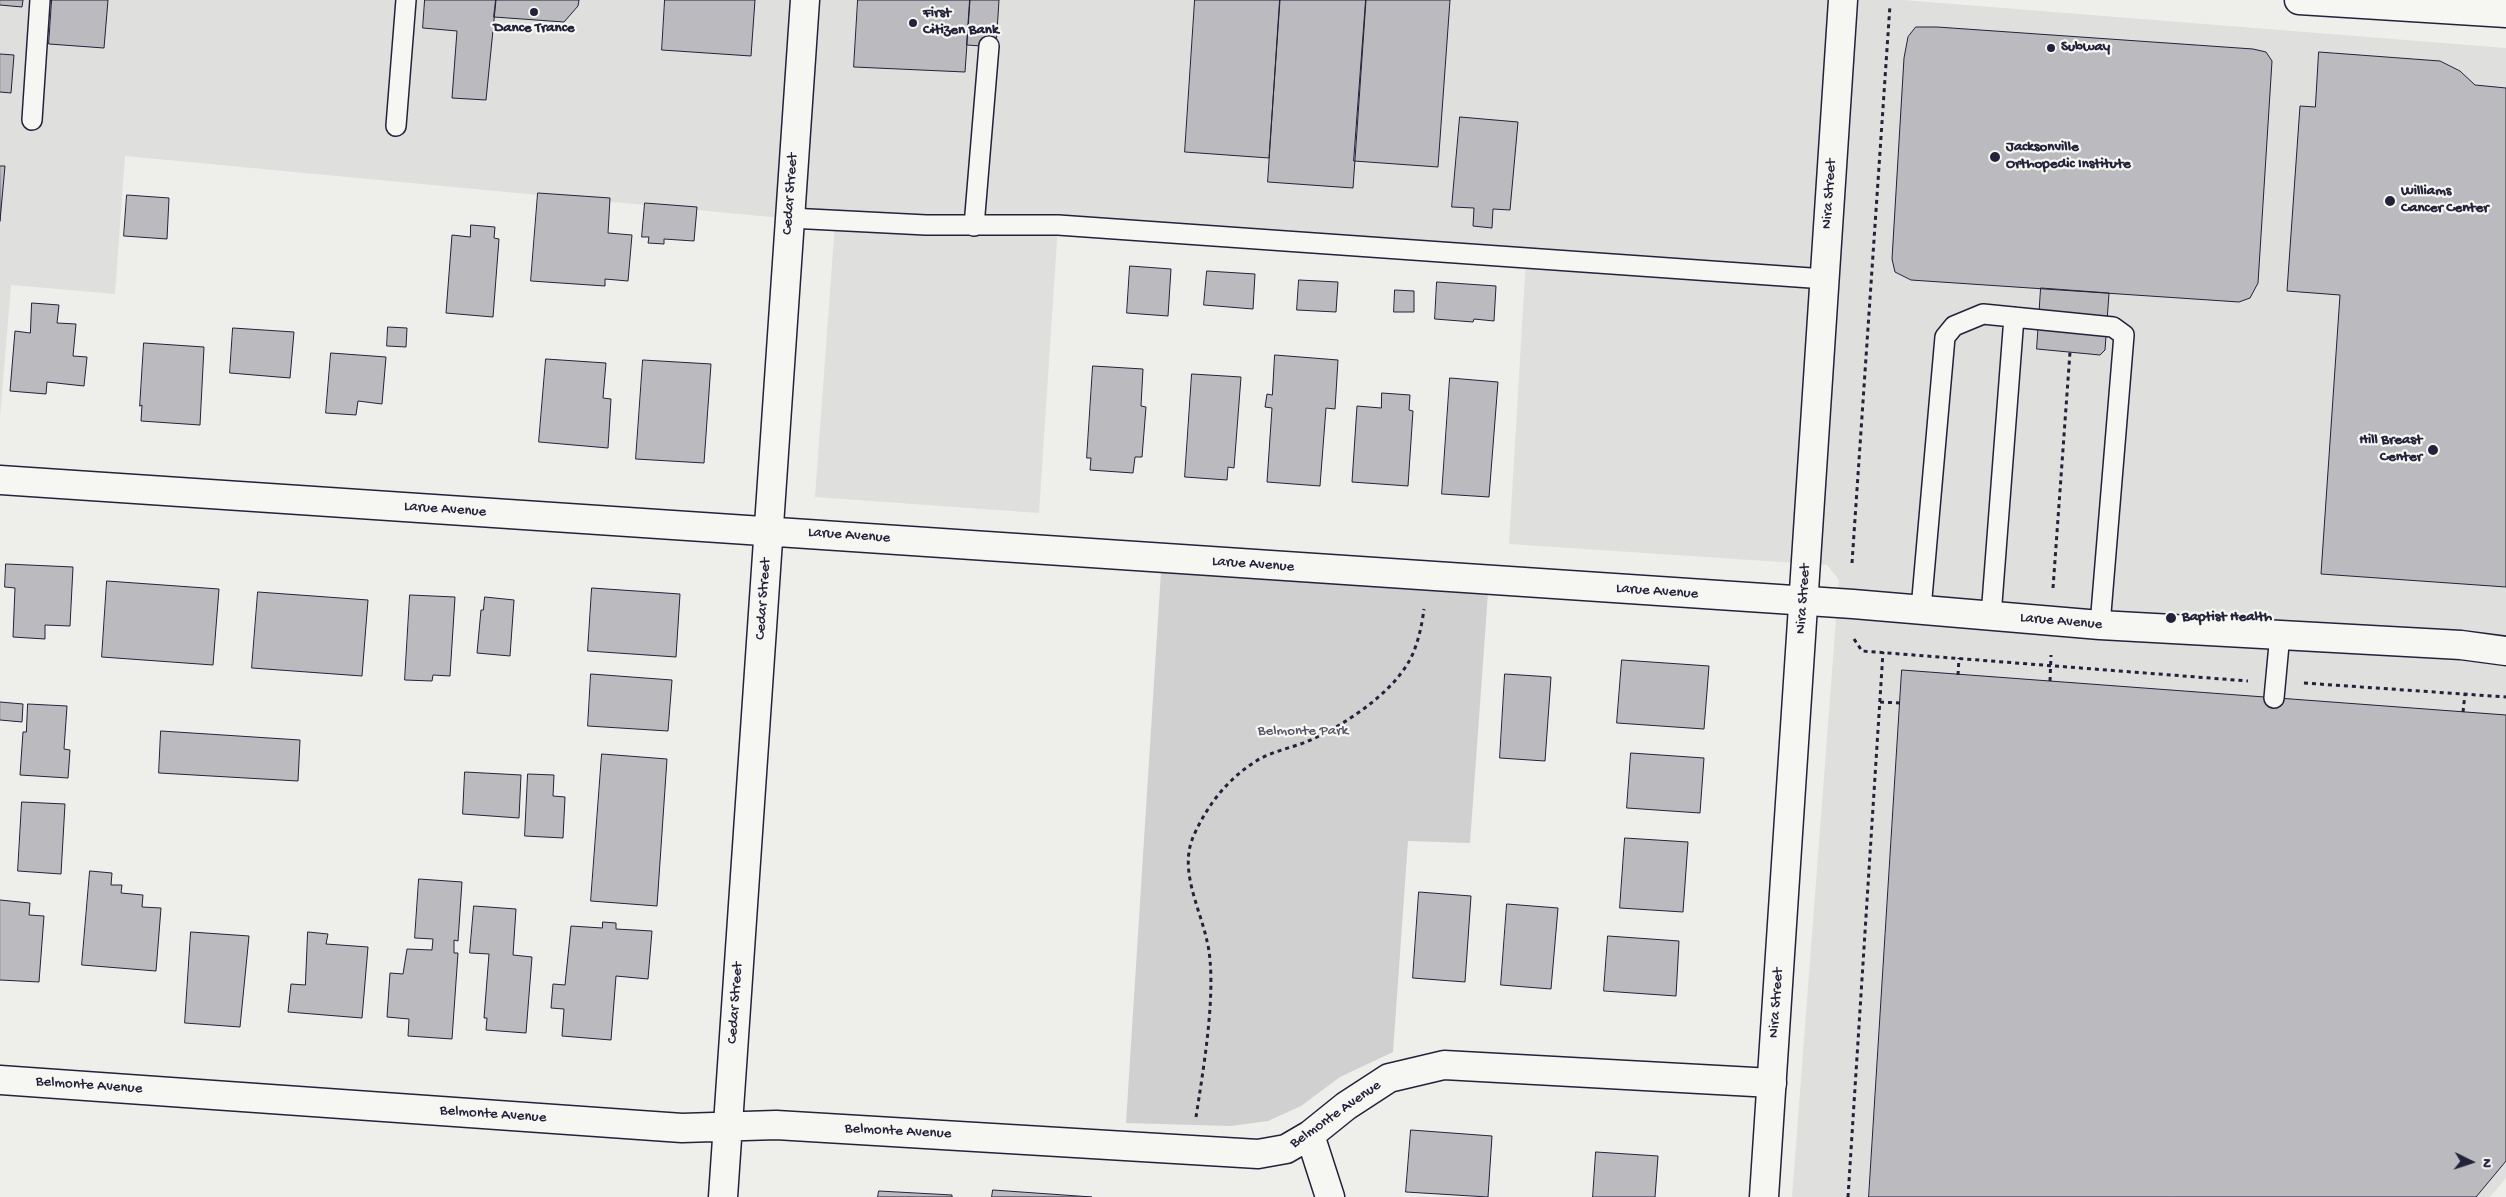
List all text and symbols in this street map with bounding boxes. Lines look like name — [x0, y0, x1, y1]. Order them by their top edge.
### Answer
place label: First Citizen Bank — [923, 5, 999, 40]
marker: Dance Trance — [528, 6, 540, 18]
marker: First Citizen Bank — [907, 17, 919, 29]
place label: Dance Trance — [494, 20, 574, 38]
place label: Subway — [2061, 39, 2110, 57]
marker: Subway — [2045, 42, 2057, 54]
place label: Jacksonville Orthopedic Institute — [2006, 139, 2131, 174]
marker: Jacksonville Orthopedic Institute — [1988, 150, 2002, 164]
street label: Cedar Street — [779, 153, 803, 235]
street label: Nira Street — [1819, 158, 1841, 230]
place label: Williams Cancer Center — [2401, 183, 2488, 218]
marker: Williams Cancer Center — [2383, 194, 2397, 208]
place label: Hill Breast Center — [2359, 432, 2422, 467]
marker: Hill Breast Center — [2426, 443, 2440, 457]
street label: Larue Avenue — [403, 498, 487, 522]
street label: Larue Avenue — [807, 524, 891, 548]
street label: Larue Avenue — [1211, 553, 1295, 577]
street label: Cedar Street — [752, 558, 776, 640]
street label: Nira Street — [1793, 563, 1815, 635]
street label: Larue Avenue — [1615, 580, 1699, 604]
street label: Larue Avenue — [2019, 609, 2103, 635]
place label: Baptist Health — [2182, 609, 2272, 627]
marker: Baptist Health — [2164, 611, 2178, 625]
park label: Belmonte Park — [1258, 723, 1348, 741]
street label: Cedar Street — [724, 962, 748, 1044]
street label: Nira Street — [1766, 967, 1788, 1039]
street label: Belmonte Avenue — [35, 1073, 143, 1099]
street label: Belmonte Avenue — [1287, 1077, 1385, 1153]
street label: Belmonte Avenue — [439, 1102, 547, 1128]
street label: Belmonte Avenue — [844, 1120, 952, 1144]
north arrow — [2446, 1137, 2496, 1187]
text: N — [2478, 1158, 2495, 1168]

